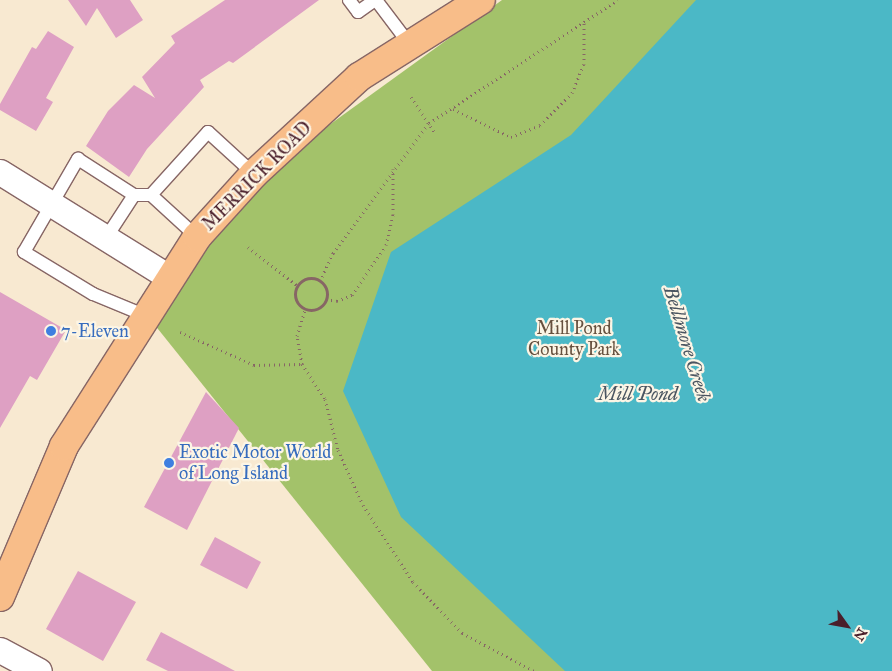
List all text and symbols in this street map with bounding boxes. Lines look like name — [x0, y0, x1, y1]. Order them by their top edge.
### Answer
street label: MERRICK ROAD — [198, 117, 316, 235]
water label: Belllmore Creek — [659, 283, 715, 405]
park label: Mill Pond County Park — [528, 318, 620, 360]
place label: 7-Eleven — [61, 320, 129, 342]
marker: 7-Eleven — [45, 325, 57, 337]
water label: Mill Pond — [598, 383, 678, 405]
place label: Exotic Motor World of Long Island — [179, 442, 331, 484]
marker: Exotic Motor World of Long Island — [163, 457, 175, 469]
north arrow — [822, 601, 872, 651]
text: N — [850, 625, 870, 644]

